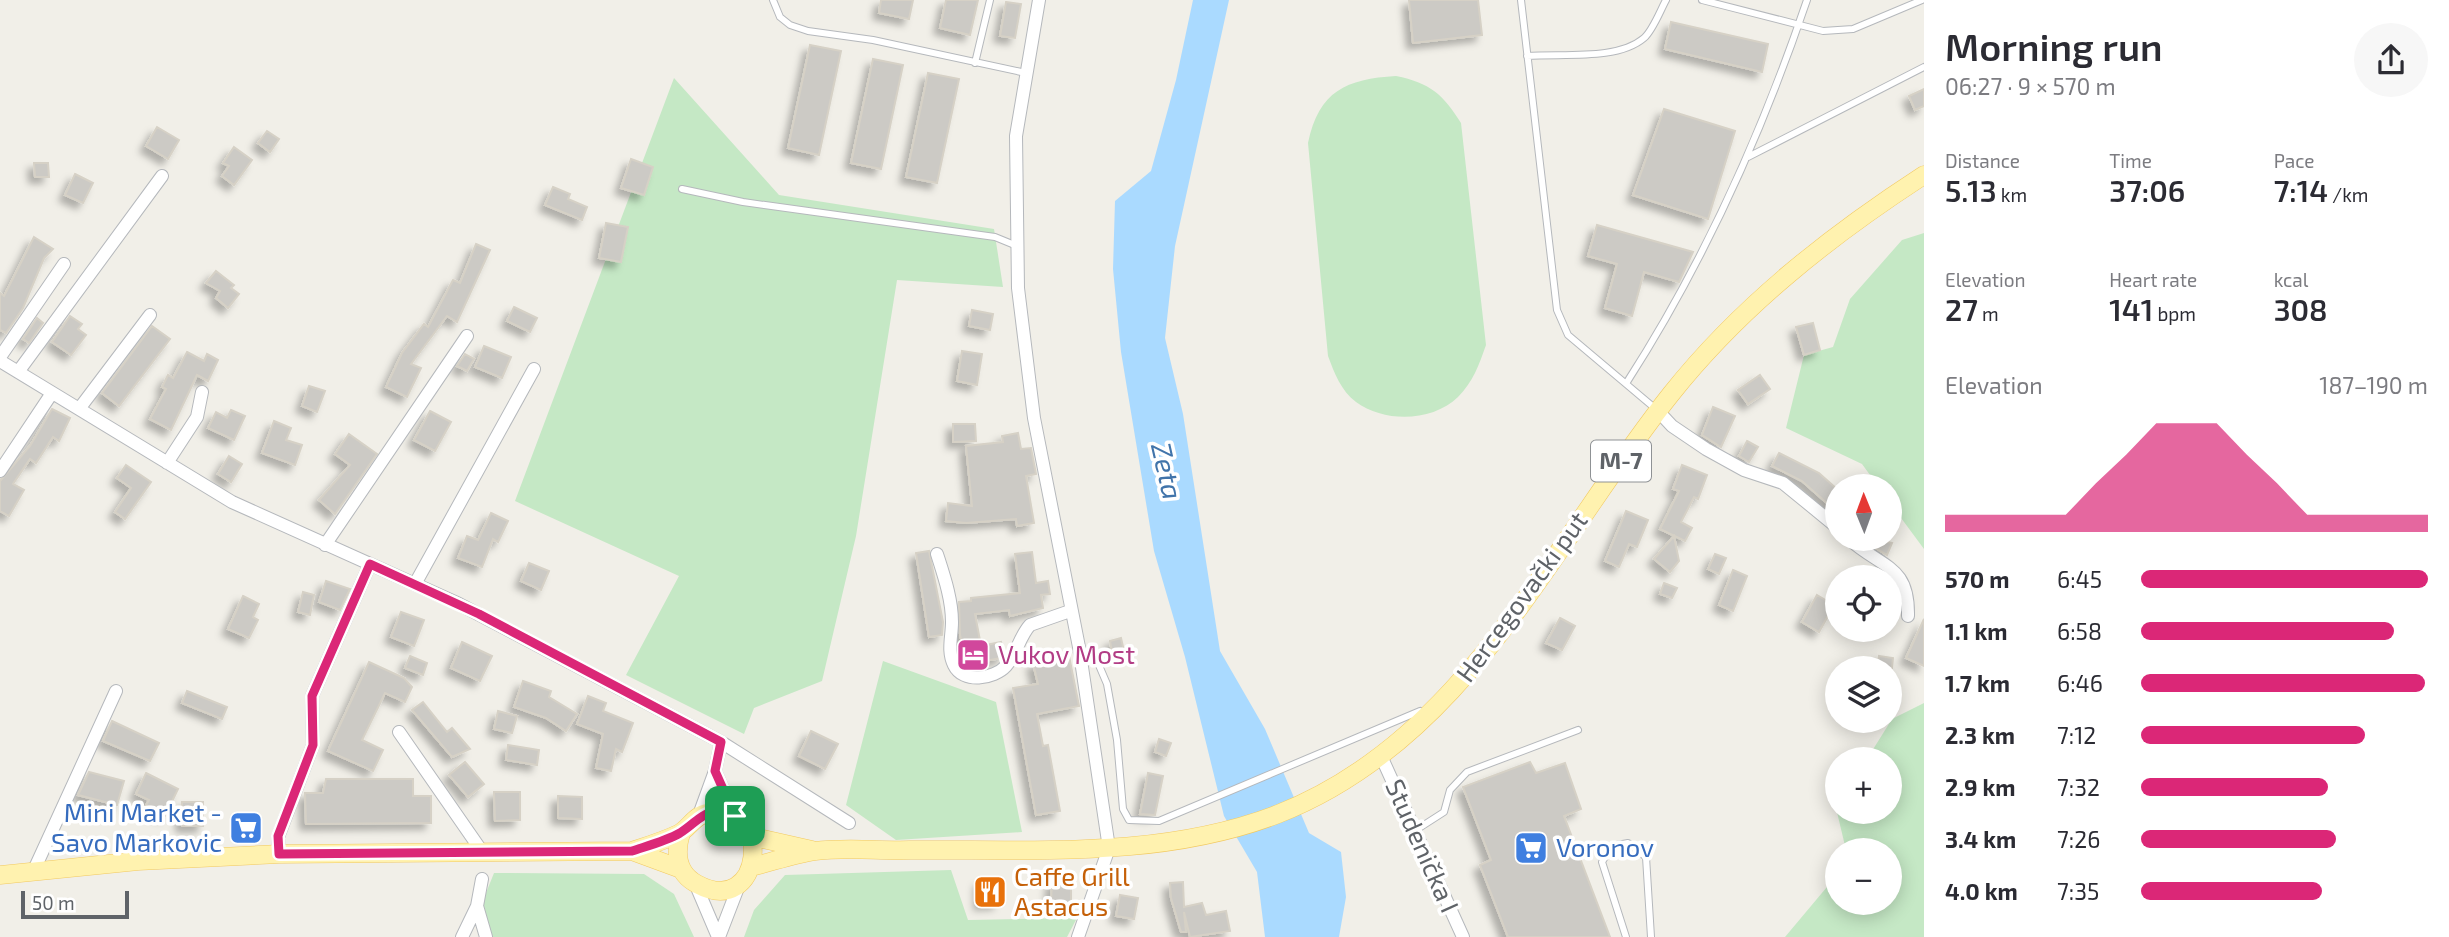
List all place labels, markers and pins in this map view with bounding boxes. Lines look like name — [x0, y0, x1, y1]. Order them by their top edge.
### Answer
hotel icon: Vukov Most — [954, 636, 992, 674]
place label: Vukov Most — [998, 638, 1135, 669]
pin — [705, 786, 765, 846]
place label: Mini Market - Savo Markovic — [51, 796, 222, 857]
supermarket icon: Mini Market - Savo Markovic — [227, 809, 265, 847]
supermarket icon: Voronov — [1512, 829, 1550, 867]
place label: Voronov — [1556, 831, 1654, 862]
place label: Caffe Grill Astacus — [1014, 860, 1130, 921]
restaurant icon: Caffe Grill Astacus — [971, 873, 1009, 911]

